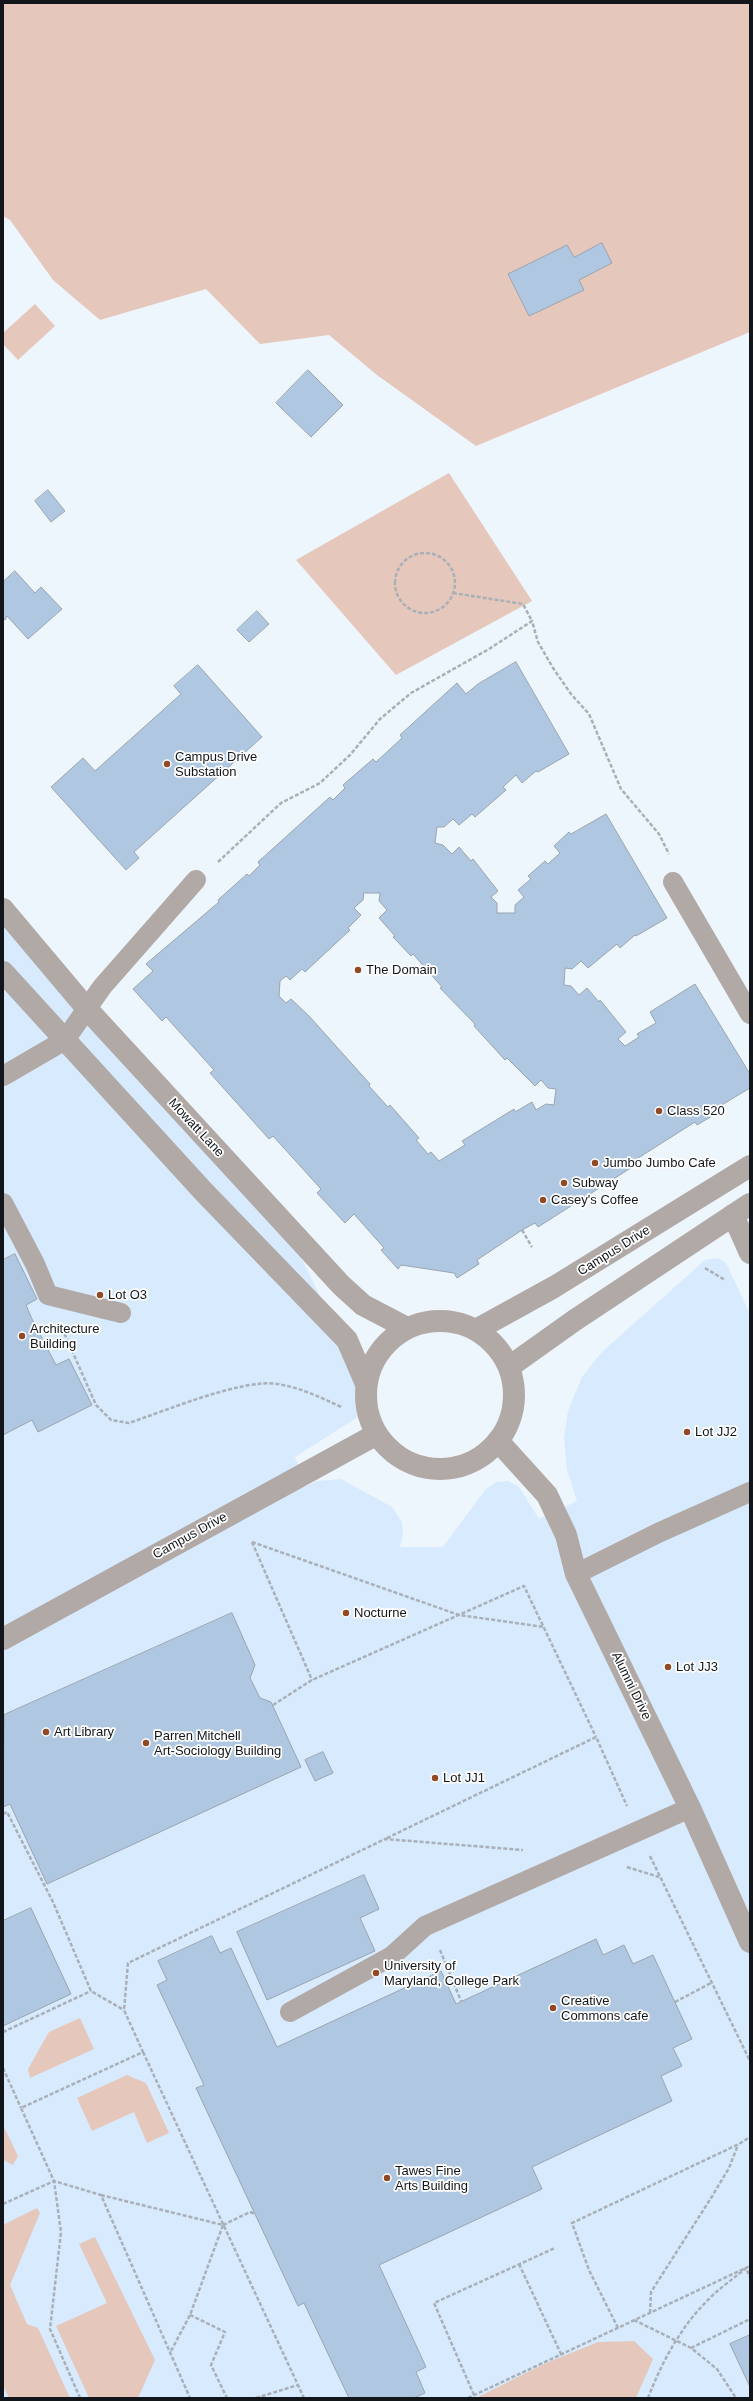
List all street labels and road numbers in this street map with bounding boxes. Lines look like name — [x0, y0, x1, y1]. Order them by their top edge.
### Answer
street label: Mowatt Lane — [165, 1095, 227, 1161]
street label: Campus Drive — [575, 1223, 653, 1279]
street label: Campus Drive — [150, 1509, 230, 1563]
street label: Alumni Drive — [608, 1649, 654, 1723]

